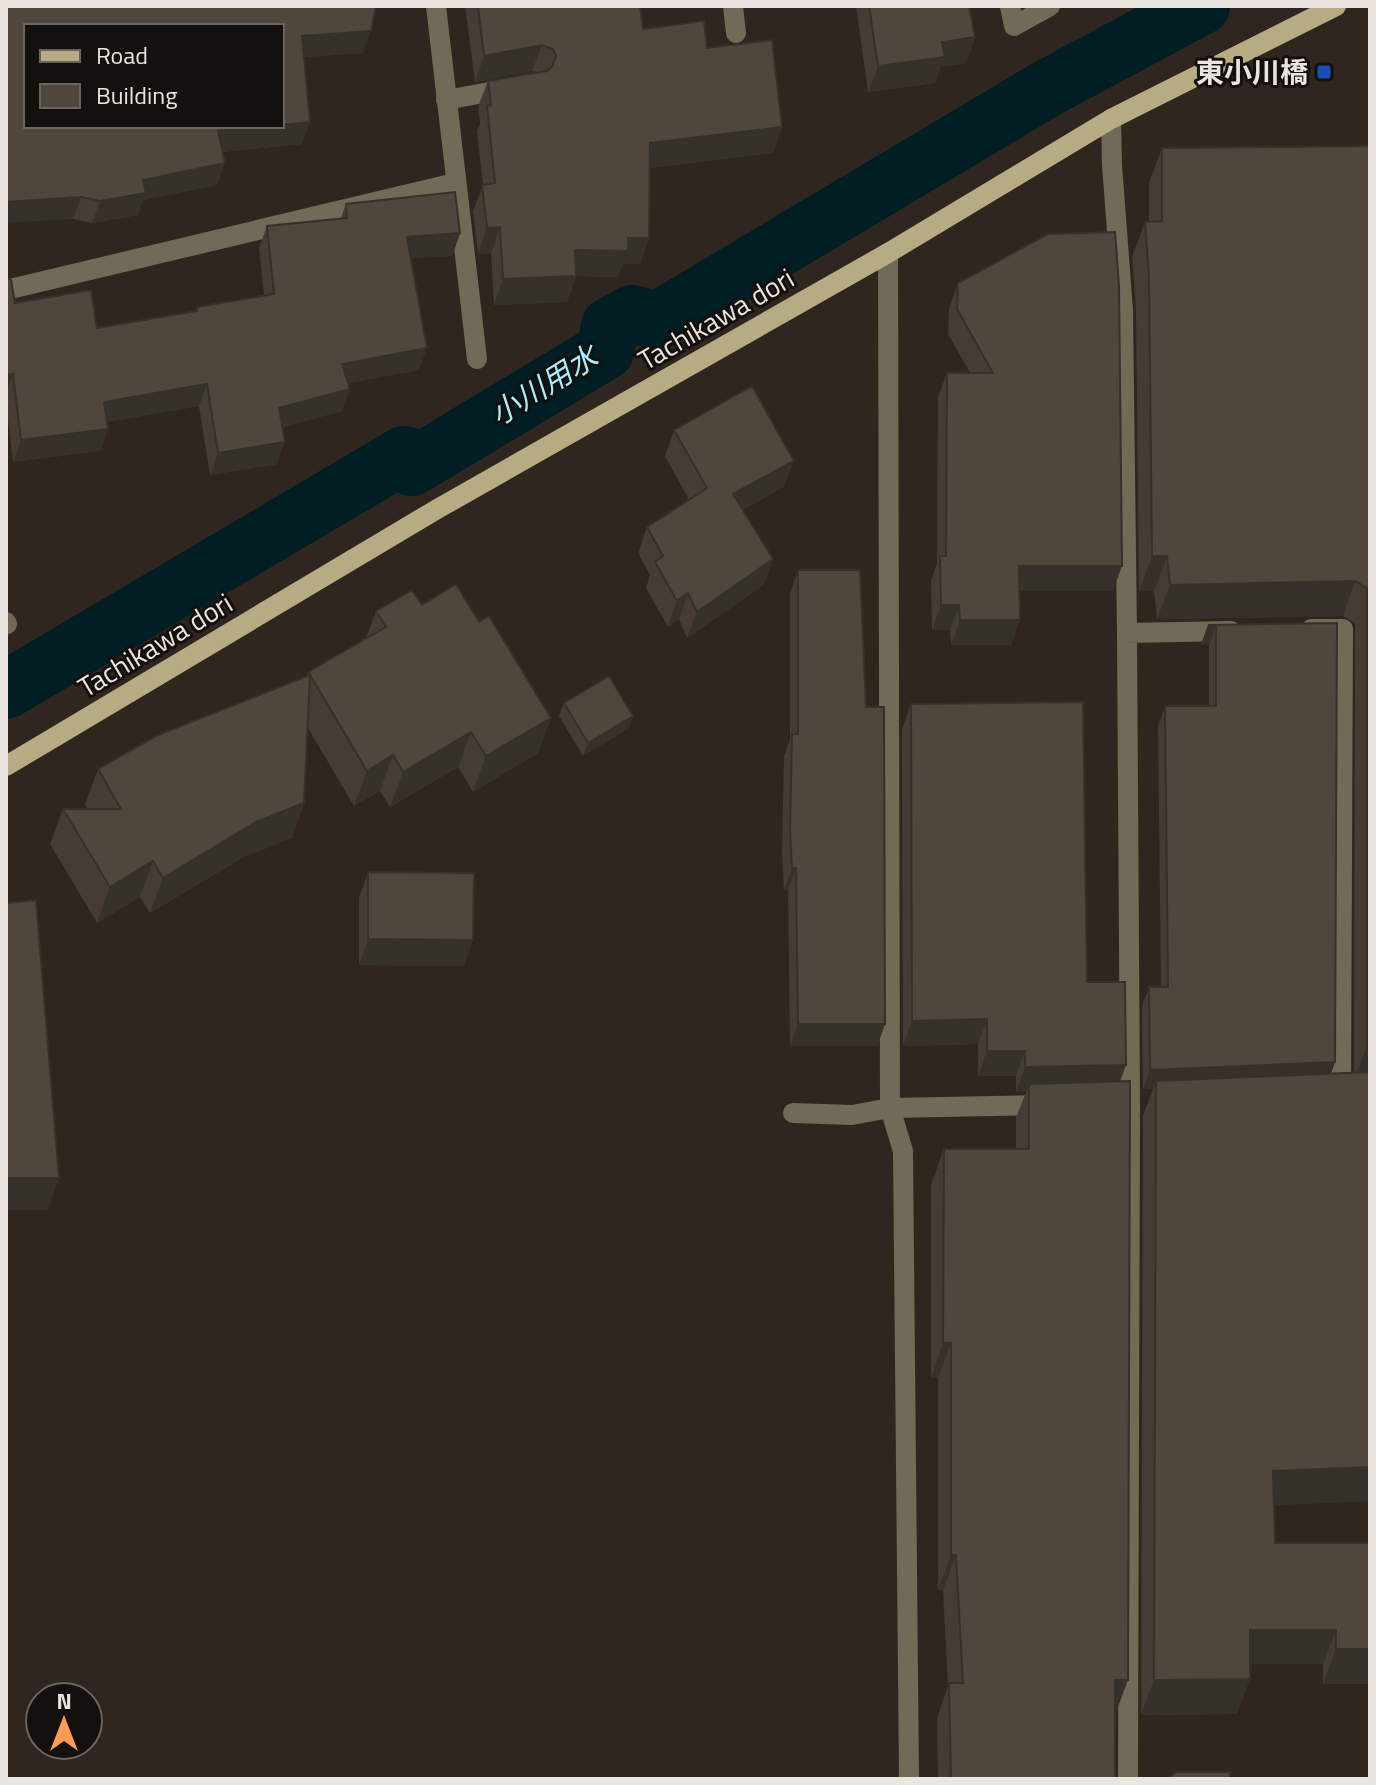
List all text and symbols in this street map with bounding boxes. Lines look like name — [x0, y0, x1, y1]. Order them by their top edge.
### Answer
legend — [24, 24, 284, 128]
text: Road — [96, 37, 148, 73]
place label: 東小川橋 — [1196, 50, 1308, 93]
marker: 東小川橋 — [1315, 63, 1333, 81]
text: Building — [96, 77, 178, 113]
street label: Tachikawa dori — [630, 256, 802, 381]
water label: 小川用水 — [480, 332, 609, 436]
street label: Tachikawa dori — [69, 581, 240, 708]
north arrow — [24, 1681, 104, 1761]
text: N — [56, 1684, 72, 1718]

